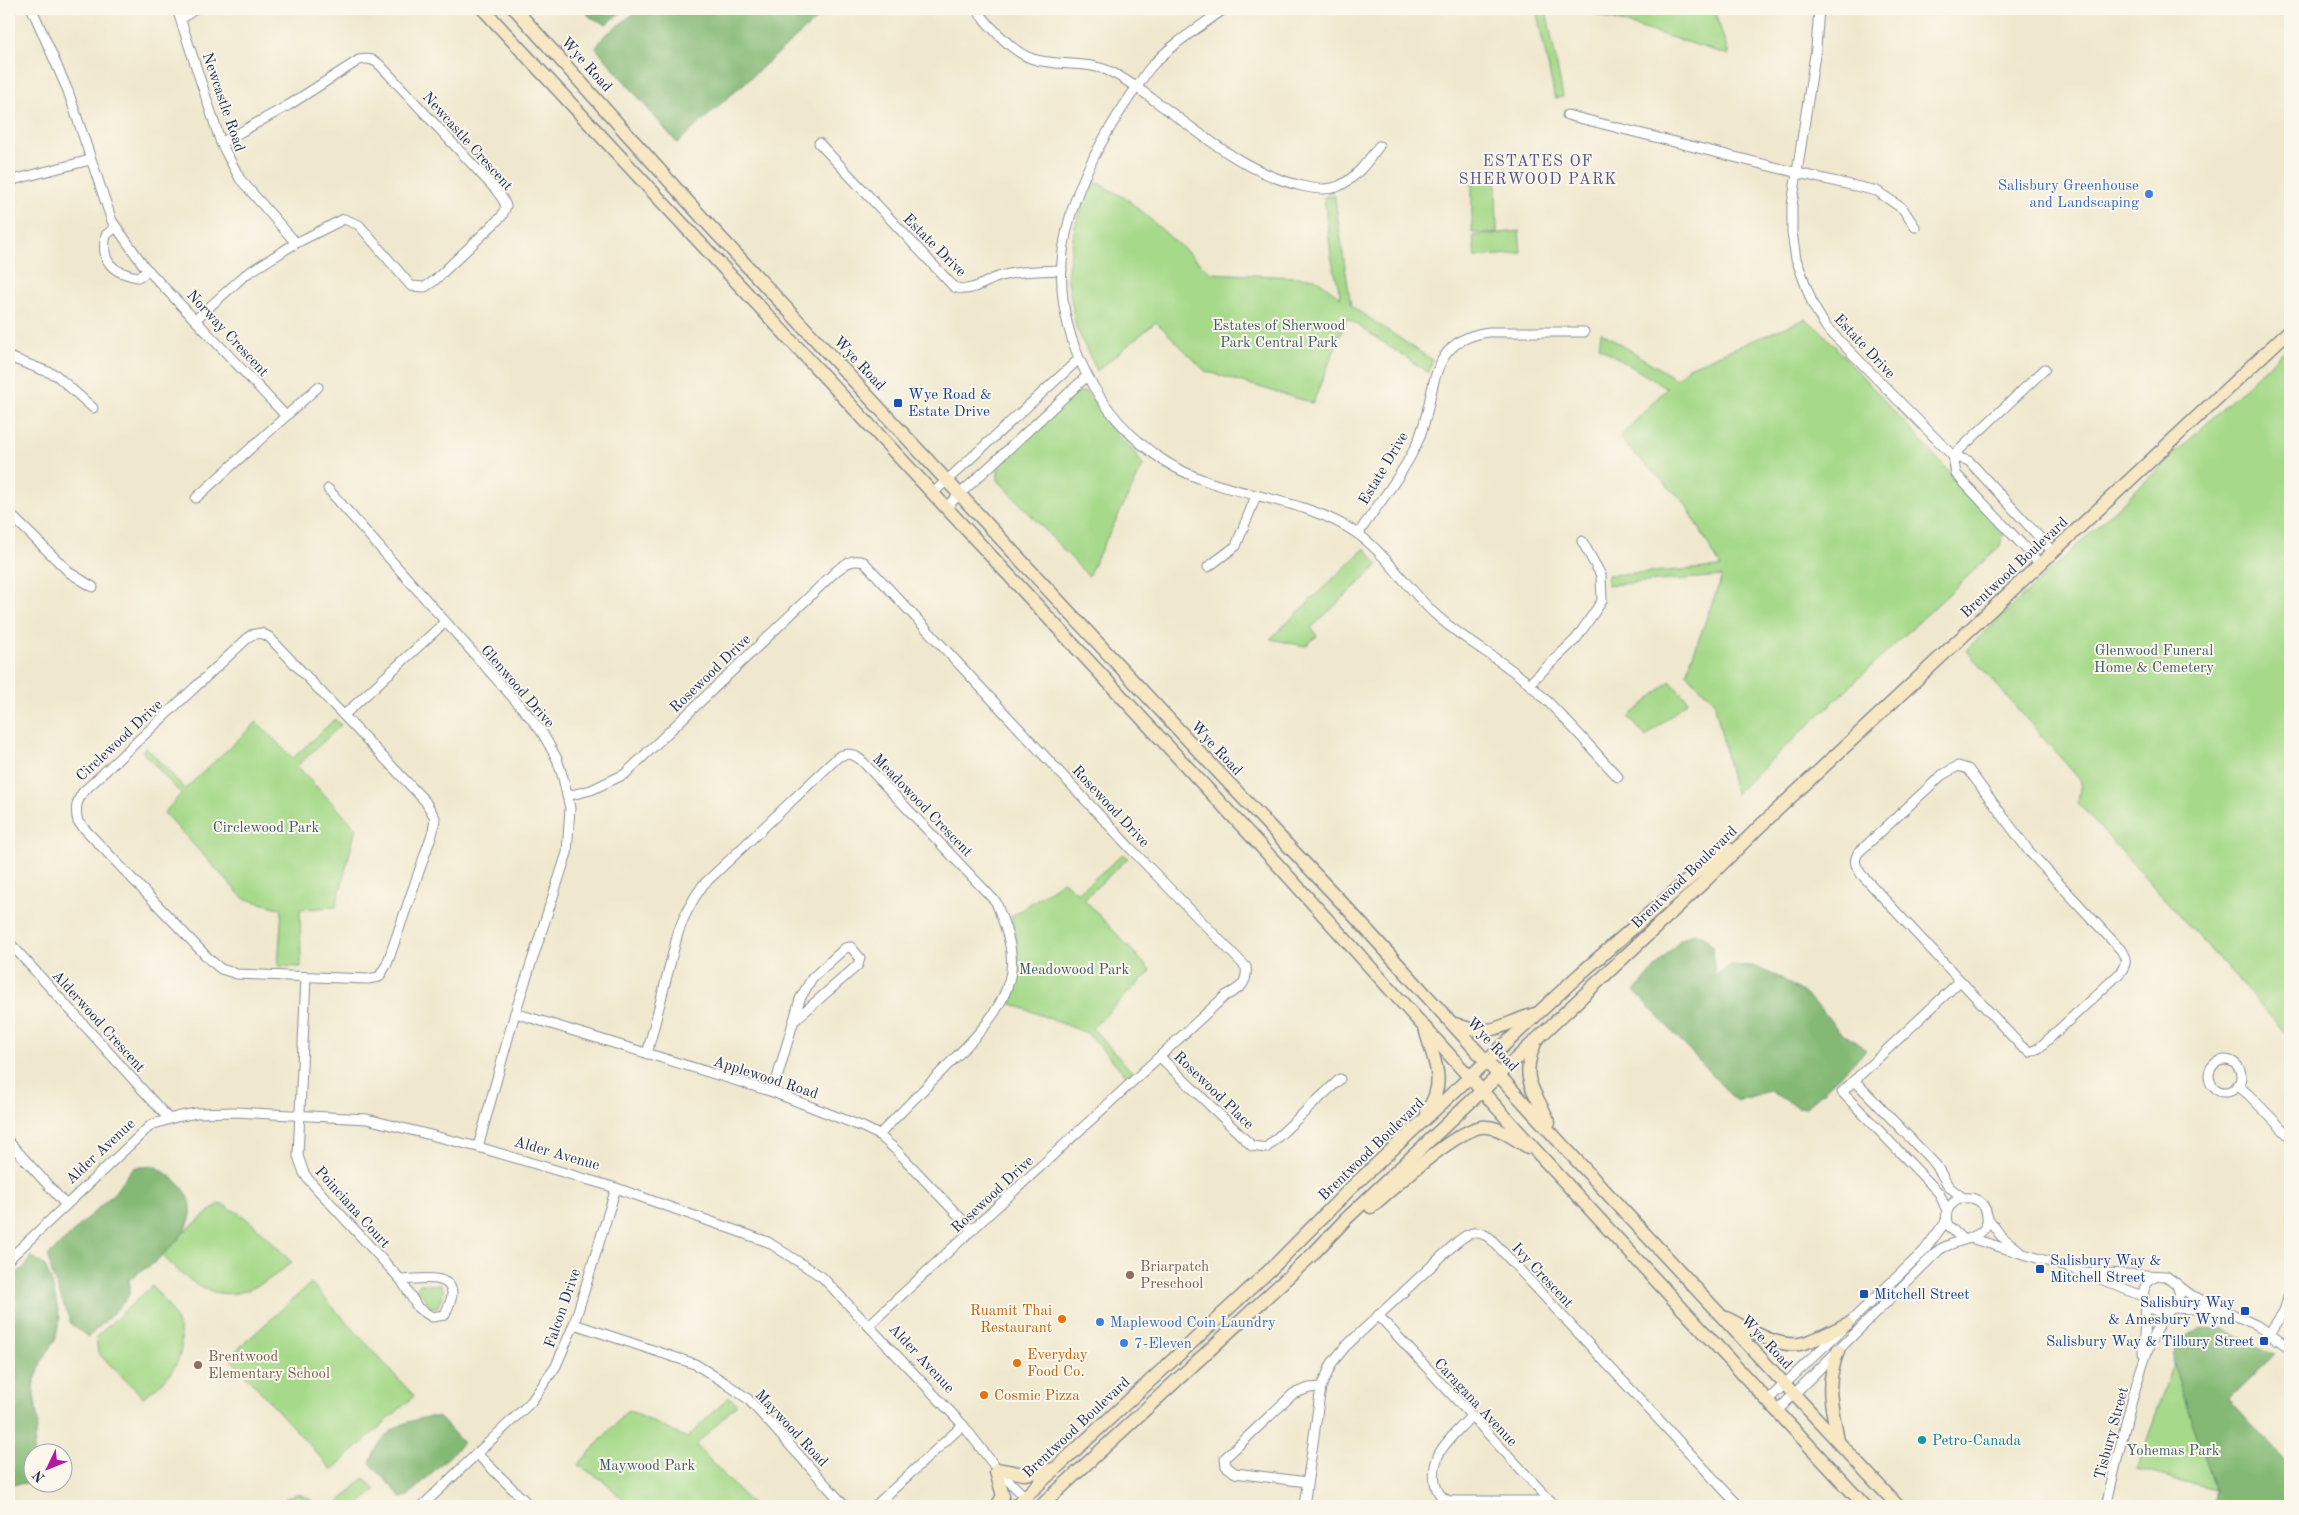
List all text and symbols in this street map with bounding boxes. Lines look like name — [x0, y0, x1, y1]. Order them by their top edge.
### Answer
street label: Wye Road — [558, 35, 614, 95]
street label: Newcastle Road — [199, 51, 247, 154]
street label: Newcastle Crescent — [419, 90, 515, 194]
district label: ESTATES OF SHERWOOD PARK — [1459, 154, 1617, 188]
place label: Salisbury Greenhouse and Landscaping — [1998, 179, 2139, 211]
marker: Salisbury Greenhouse and Landscaping — [2143, 188, 2155, 200]
street label: Estate Drive — [900, 212, 968, 280]
street label: Norway Crescent — [183, 288, 271, 380]
street label: Estate Drive — [1830, 312, 1897, 382]
park label: Estates of Sherwood Park Central Park — [1212, 319, 1346, 351]
street label: Wye Road — [830, 334, 888, 394]
place label: Wye Road & Estate Drive — [908, 388, 992, 420]
marker: Wye Road & Estate Drive — [892, 397, 904, 409]
street label: Estate Drive — [1357, 430, 1412, 508]
street label: Brentwood Boulevard — [1959, 515, 2072, 621]
street label: Rosewood Drive — [668, 632, 754, 716]
street label: Glenwood Drive — [477, 643, 557, 731]
park label: Glenwood Funeral Home & Cemetery — [2094, 644, 2214, 676]
street label: Circlewood Drive — [74, 697, 166, 785]
street label: Wye Road — [1187, 719, 1245, 779]
street label: Meadowood Crescent — [869, 752, 975, 860]
street label: Rosewood Drive — [1068, 763, 1151, 851]
park label: Circlewood Park — [213, 821, 319, 836]
street label: Brentwood Boulevard — [1629, 824, 1741, 932]
park label: Meadowood Park — [1019, 963, 1130, 978]
street label: Alderwood Crescent — [49, 968, 147, 1076]
street label: Wye Road — [1463, 1015, 1521, 1075]
street label: Rosewood Place — [1170, 1049, 1256, 1133]
street label: Applewood Road — [711, 1054, 820, 1102]
street label: Brentwood Boulevard — [1316, 1096, 1428, 1204]
street label: Alder Avenue — [64, 1116, 138, 1188]
street label: Alder Avenue — [512, 1135, 601, 1174]
street label: Rosewood Drive — [949, 1154, 1037, 1237]
street label: Poinciana Court — [312, 1164, 392, 1252]
street label: Ivy Crescent — [1508, 1241, 1575, 1311]
place label: Salisbury Way & Mitchell Street — [2050, 1254, 2161, 1286]
place label: Briarpatch Preschool — [1140, 1260, 1209, 1292]
marker: Salisbury Way & Mitchell Street — [2034, 1263, 2046, 1275]
street label: Falcon Drive — [543, 1267, 584, 1350]
marker: Briarpatch Preschool — [1124, 1269, 1136, 1281]
marker: Mitchell Street — [1858, 1288, 1870, 1300]
place label: Mitchell Street — [1874, 1288, 1970, 1303]
place label: Salisbury Way & Amesbury Wynd — [2108, 1296, 2235, 1328]
place label: Ruamit Thai Restaurant — [970, 1304, 1052, 1336]
marker: Salisbury Way & Amesbury Wynd — [2239, 1305, 2251, 1317]
marker: Ruamit Thai Restaurant — [1056, 1313, 1068, 1325]
street label: Wye Road — [1737, 1313, 1795, 1373]
marker: Maplewood Coin Laundry — [1094, 1316, 1106, 1328]
place label: Maplewood Coin Laundry — [1110, 1316, 1276, 1331]
street label: Alder Avenue — [885, 1322, 957, 1396]
place label: Salisbury Way & Tilbury Street — [2046, 1335, 2254, 1350]
marker: Salisbury Way & Tilbury Street — [2258, 1335, 2270, 1347]
marker: 7-Eleven — [1118, 1337, 1130, 1349]
place label: 7-Eleven — [1134, 1337, 1192, 1352]
place label: Everyday Food Co. — [1027, 1348, 1088, 1380]
place label: Brentwood Elementary School — [208, 1350, 330, 1382]
street label: Caragana Avenue — [1431, 1356, 1519, 1450]
marker: Everyday Food Co. — [1011, 1357, 1023, 1369]
marker: Brentwood Elementary School — [192, 1359, 204, 1371]
street label: Brentwood Boulevard — [1021, 1375, 1134, 1481]
street label: Tisbury Street — [2093, 1386, 2132, 1481]
street label: Maywood Road — [752, 1388, 830, 1470]
marker: Cosmic Pizza — [978, 1389, 990, 1401]
place label: Cosmic Pizza — [994, 1389, 1080, 1404]
marker: Petro-Canada — [1916, 1434, 1928, 1446]
place label: Petro-Canada — [1932, 1434, 2022, 1449]
north arrow — [22, 1442, 72, 1492]
park label: Yohemas Park — [2126, 1444, 2220, 1459]
park label: Maywood Park — [599, 1459, 695, 1474]
text: N — [30, 1467, 48, 1485]

